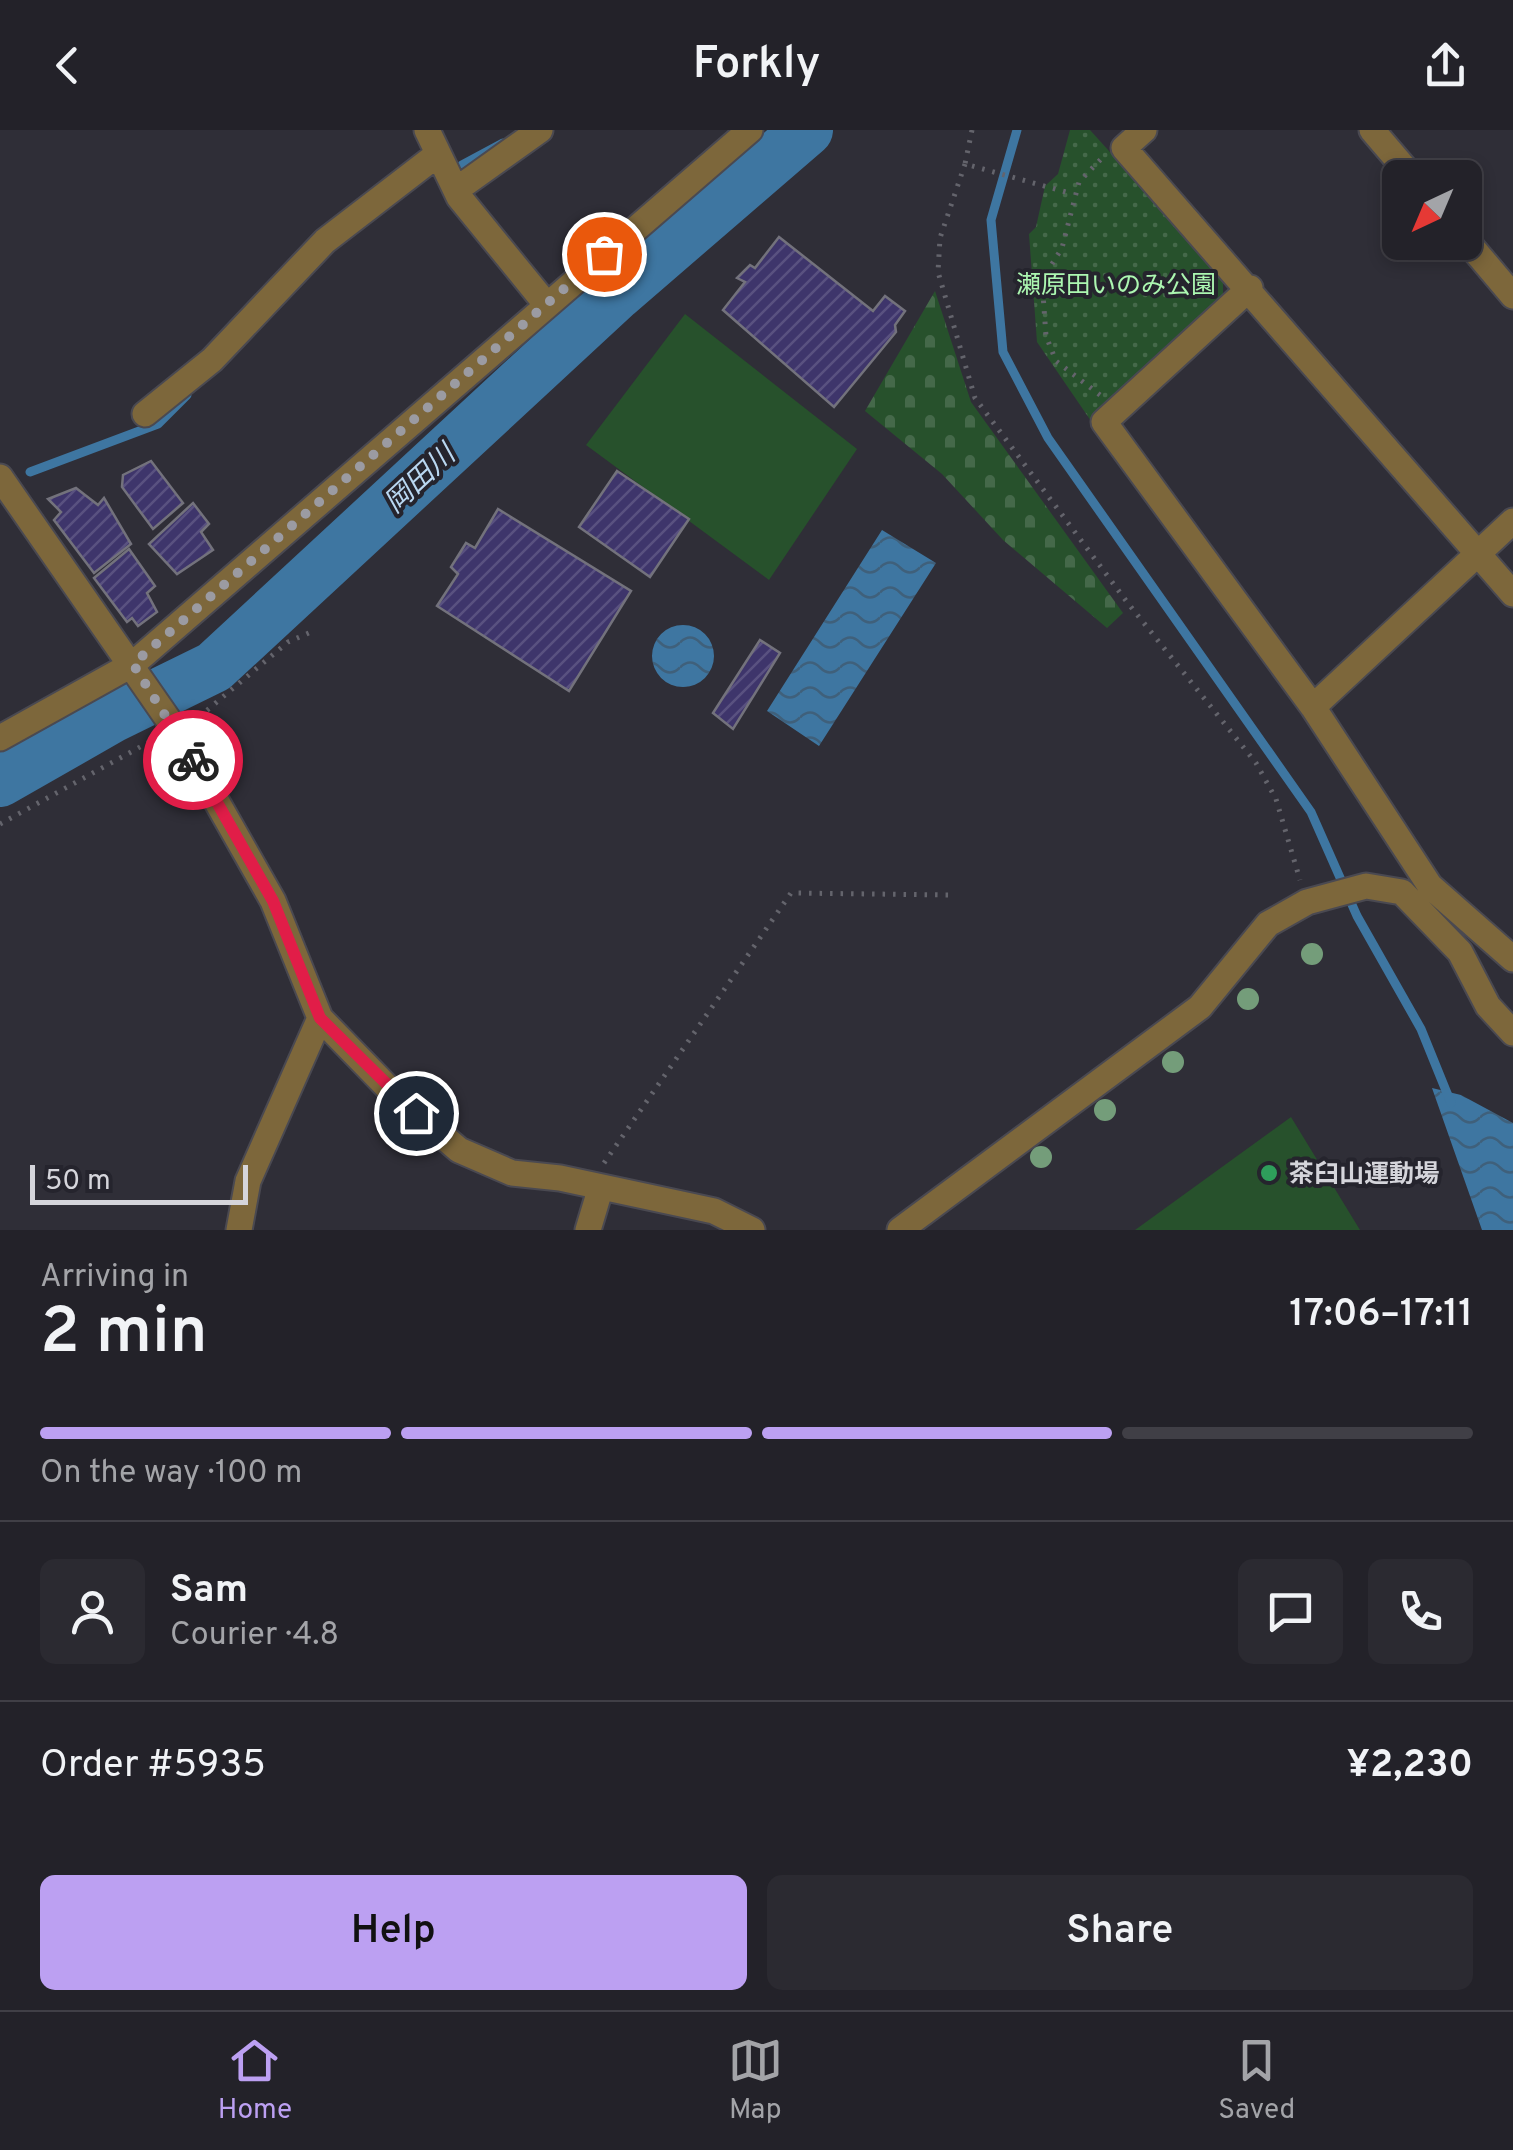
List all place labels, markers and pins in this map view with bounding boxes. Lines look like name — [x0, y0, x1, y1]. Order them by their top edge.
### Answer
pin — [562, 212, 647, 297]
pin — [374, 1071, 459, 1156]
place label: 茶臼山運動場 — [1289, 1160, 1439, 1192]
marker: 茶臼山運動場 — [1258, 1162, 1280, 1184]

